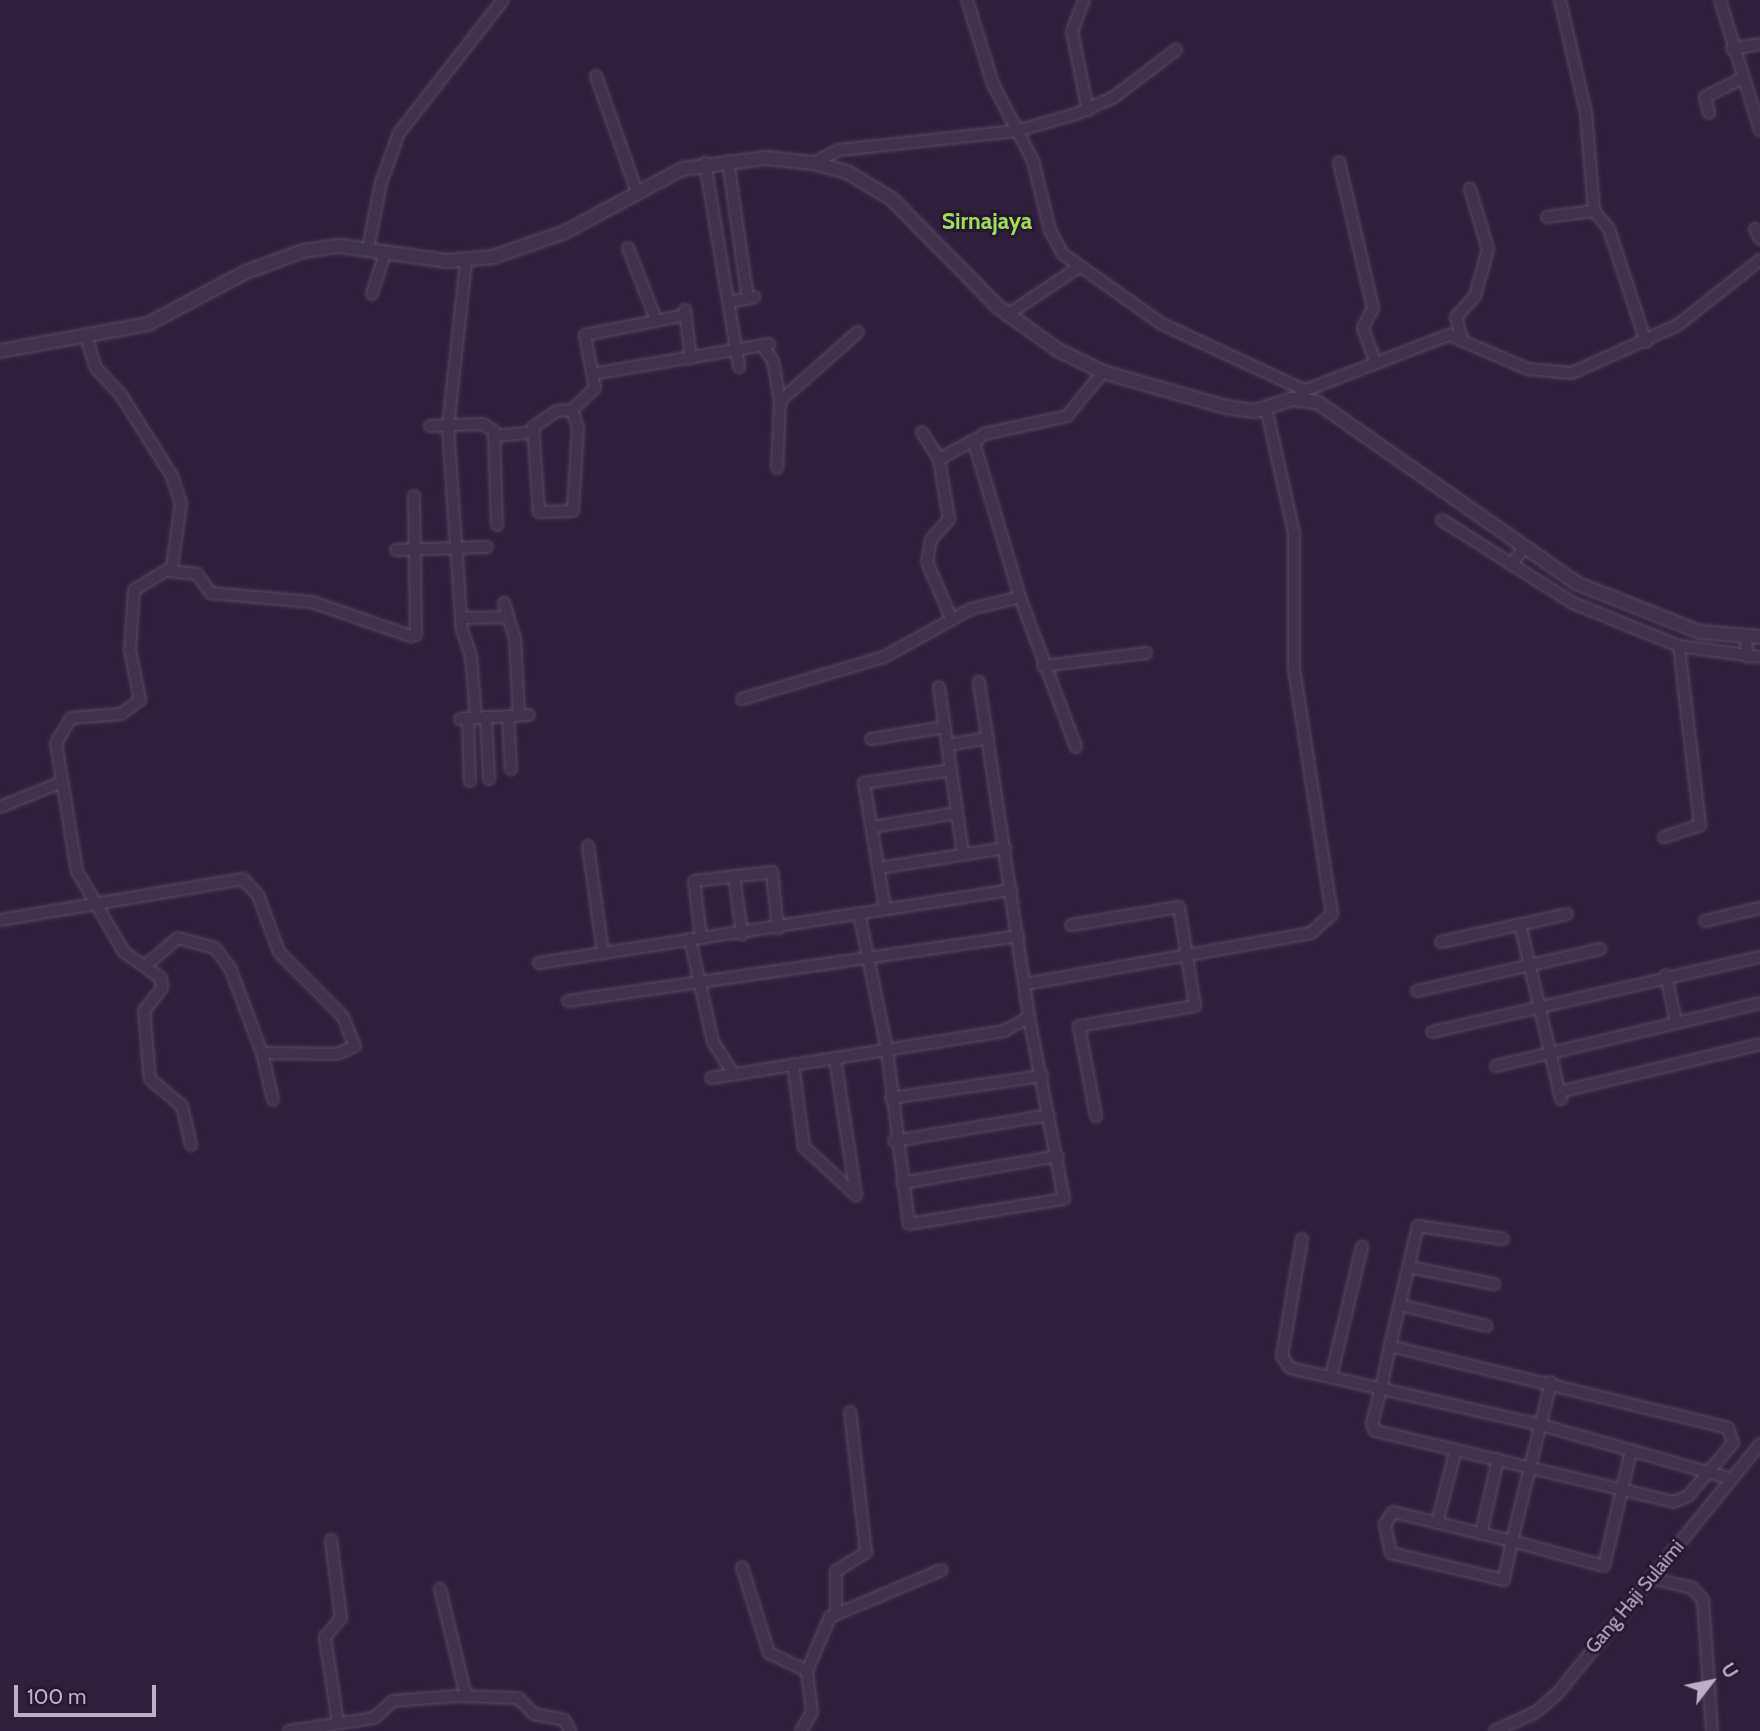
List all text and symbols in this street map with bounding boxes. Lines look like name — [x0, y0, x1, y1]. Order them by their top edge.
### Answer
district label: Sirnajaya — [942, 207, 1032, 235]
street label: Gang Haji Sulaimi — [1581, 1536, 1689, 1658]
north arrow — [1676, 1647, 1746, 1717]
text: U — [1716, 1659, 1743, 1682]
scale bar — [18, 1672, 159, 1716]
text: 100 m — [27, 1684, 86, 1709]

